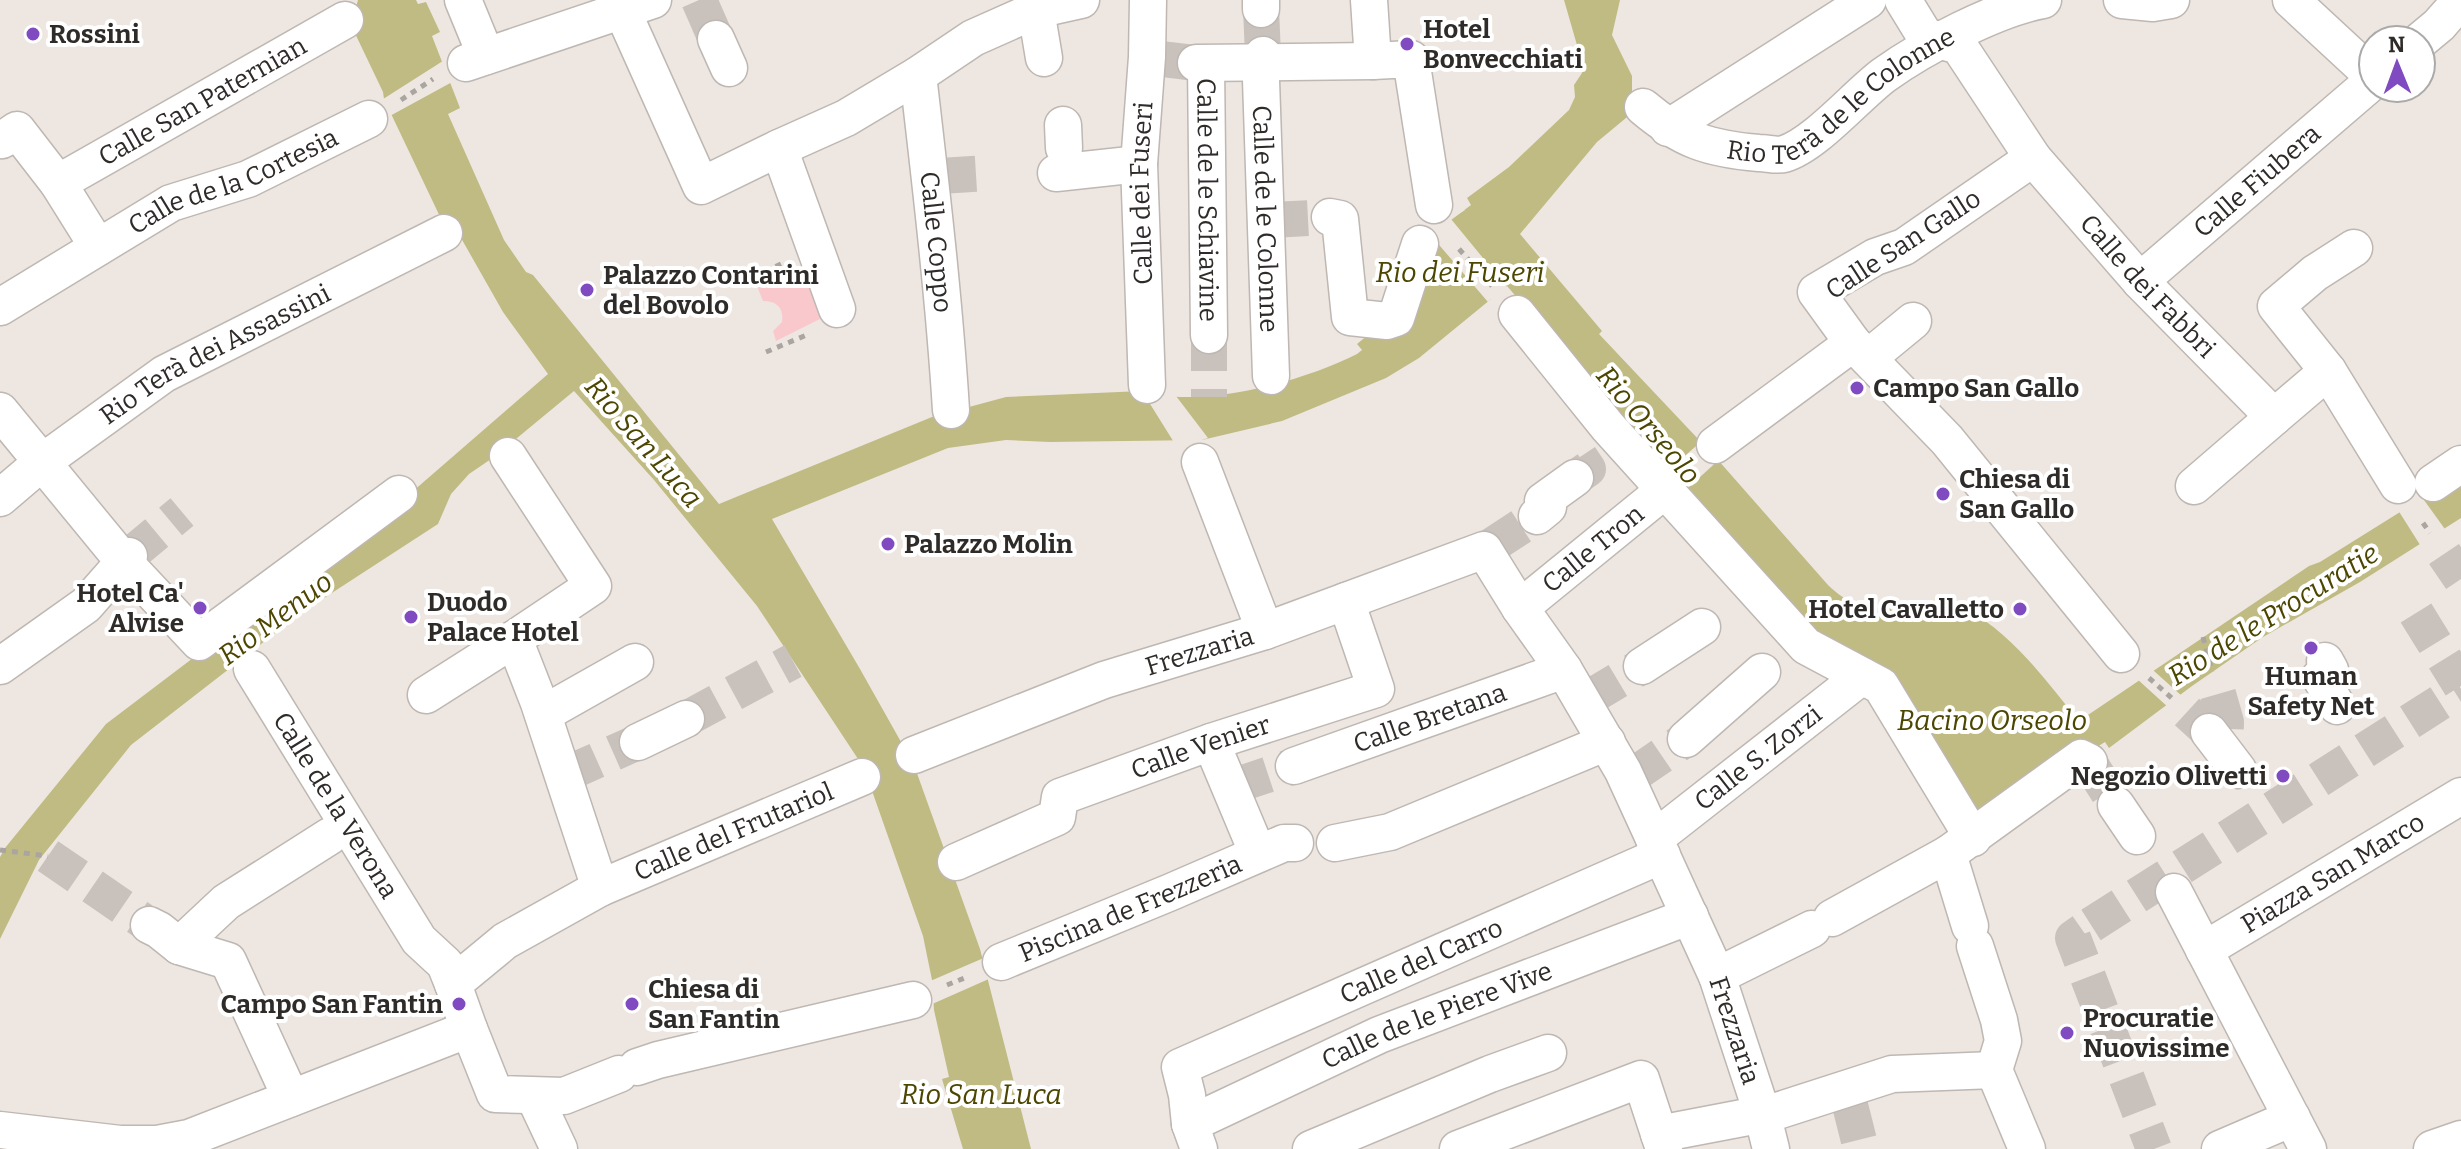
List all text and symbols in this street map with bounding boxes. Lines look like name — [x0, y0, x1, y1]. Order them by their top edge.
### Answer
place label: Hotel Bonvecchiati — [1423, 14, 1583, 75]
place label: Rossini — [49, 19, 140, 50]
street label: Rio Terà de le Colonne — [1725, 21, 1960, 171]
north arrow — [2357, 24, 2437, 104]
marker: Rossini — [24, 25, 42, 43]
street label: Calle San Paternian — [93, 30, 312, 173]
text: N — [2388, 31, 2405, 58]
marker: Hotel Bonvecchiati — [1398, 35, 1416, 53]
street label: Calle de le Schiavine — [1190, 78, 1224, 322]
street label: Calle dei Fuseri — [1124, 100, 1160, 285]
street label: Calle de le Colonne — [1246, 105, 1285, 333]
street label: Calle Fiubera — [2187, 118, 2327, 244]
street label: Calle de la Cortesia — [123, 122, 343, 241]
street label: Calle Coppo — [913, 170, 958, 314]
street label: Calle San Gallo — [1820, 183, 1987, 306]
street label: Calle dei Fabbri — [2073, 208, 2222, 365]
water label: Rio dei Fuseri — [1375, 256, 1545, 289]
place label: Palazzo Contarini del Bovolo — [603, 260, 819, 321]
street label: Rio Terà dei Assassini — [94, 278, 336, 431]
marker: Palazzo Contarini del Bovolo — [578, 281, 596, 299]
water label: Rio Orseolo — [1590, 360, 1707, 491]
water label: Rio San Luca — [578, 370, 709, 514]
place label: Campo San Gallo — [1873, 373, 2079, 404]
marker: Campo San Gallo — [1848, 379, 1866, 397]
place label: Chiesa di San Gallo — [1959, 464, 2074, 525]
marker: Chiesa di San Gallo — [1934, 485, 1952, 503]
street label: Calle Tron — [1536, 498, 1651, 599]
place label: Palazzo Molin — [904, 529, 1073, 560]
marker: Palazzo Molin — [879, 535, 897, 553]
water label: Rio de le Procuratie — [2162, 536, 2384, 692]
water label: Rio Menuo — [212, 565, 339, 672]
place label: Hotel Ca' Alvise — [76, 578, 184, 639]
place label: Duodo Palace Hotel — [427, 587, 579, 648]
place label: Hotel Cavalletto — [1808, 594, 2004, 625]
marker: Hotel Ca' Alvise — [191, 599, 209, 617]
marker: Hotel Cavalletto — [2011, 600, 2029, 618]
marker: Duodo Palace Hotel — [402, 608, 420, 626]
street label: Frezzaria — [1142, 620, 1257, 682]
marker: Human Safety Net — [2302, 639, 2320, 657]
place label: Human Safety Net — [2247, 661, 2375, 722]
street label: Calle Bretana — [1349, 677, 1511, 760]
street label: Calle S. Zorzi — [1689, 699, 1828, 817]
water label: Bacino Orseolo — [1897, 704, 2087, 737]
street label: Calle de la Verona — [266, 707, 405, 904]
street label: Calle Venier — [1127, 709, 1275, 786]
place label: Negozio Olivetti — [2071, 761, 2267, 792]
marker: Negozio Olivetti — [2274, 767, 2292, 785]
street label: Calle del Frutariol — [629, 776, 838, 888]
street label: Piazza San Marco — [2236, 807, 2430, 940]
street label: Piscina de Frezzeria — [1015, 848, 1246, 969]
street label: Calle del Carro — [1335, 912, 1508, 1011]
street label: Calle de le Piere Vive — [1317, 955, 1557, 1076]
street label: Frezzaria — [1702, 973, 1766, 1088]
place label: Chiesa di San Fantin — [648, 974, 780, 1035]
place label: Campo San Fantin — [220, 989, 443, 1020]
marker: Campo San Fantin — [450, 995, 468, 1013]
marker: Chiesa di San Fantin — [623, 995, 641, 1013]
place label: Procuratie Nuovissime — [2083, 1003, 2229, 1064]
marker: Procuratie Nuovissime — [2058, 1024, 2076, 1042]
water label: Rio San Luca — [900, 1078, 1062, 1111]

